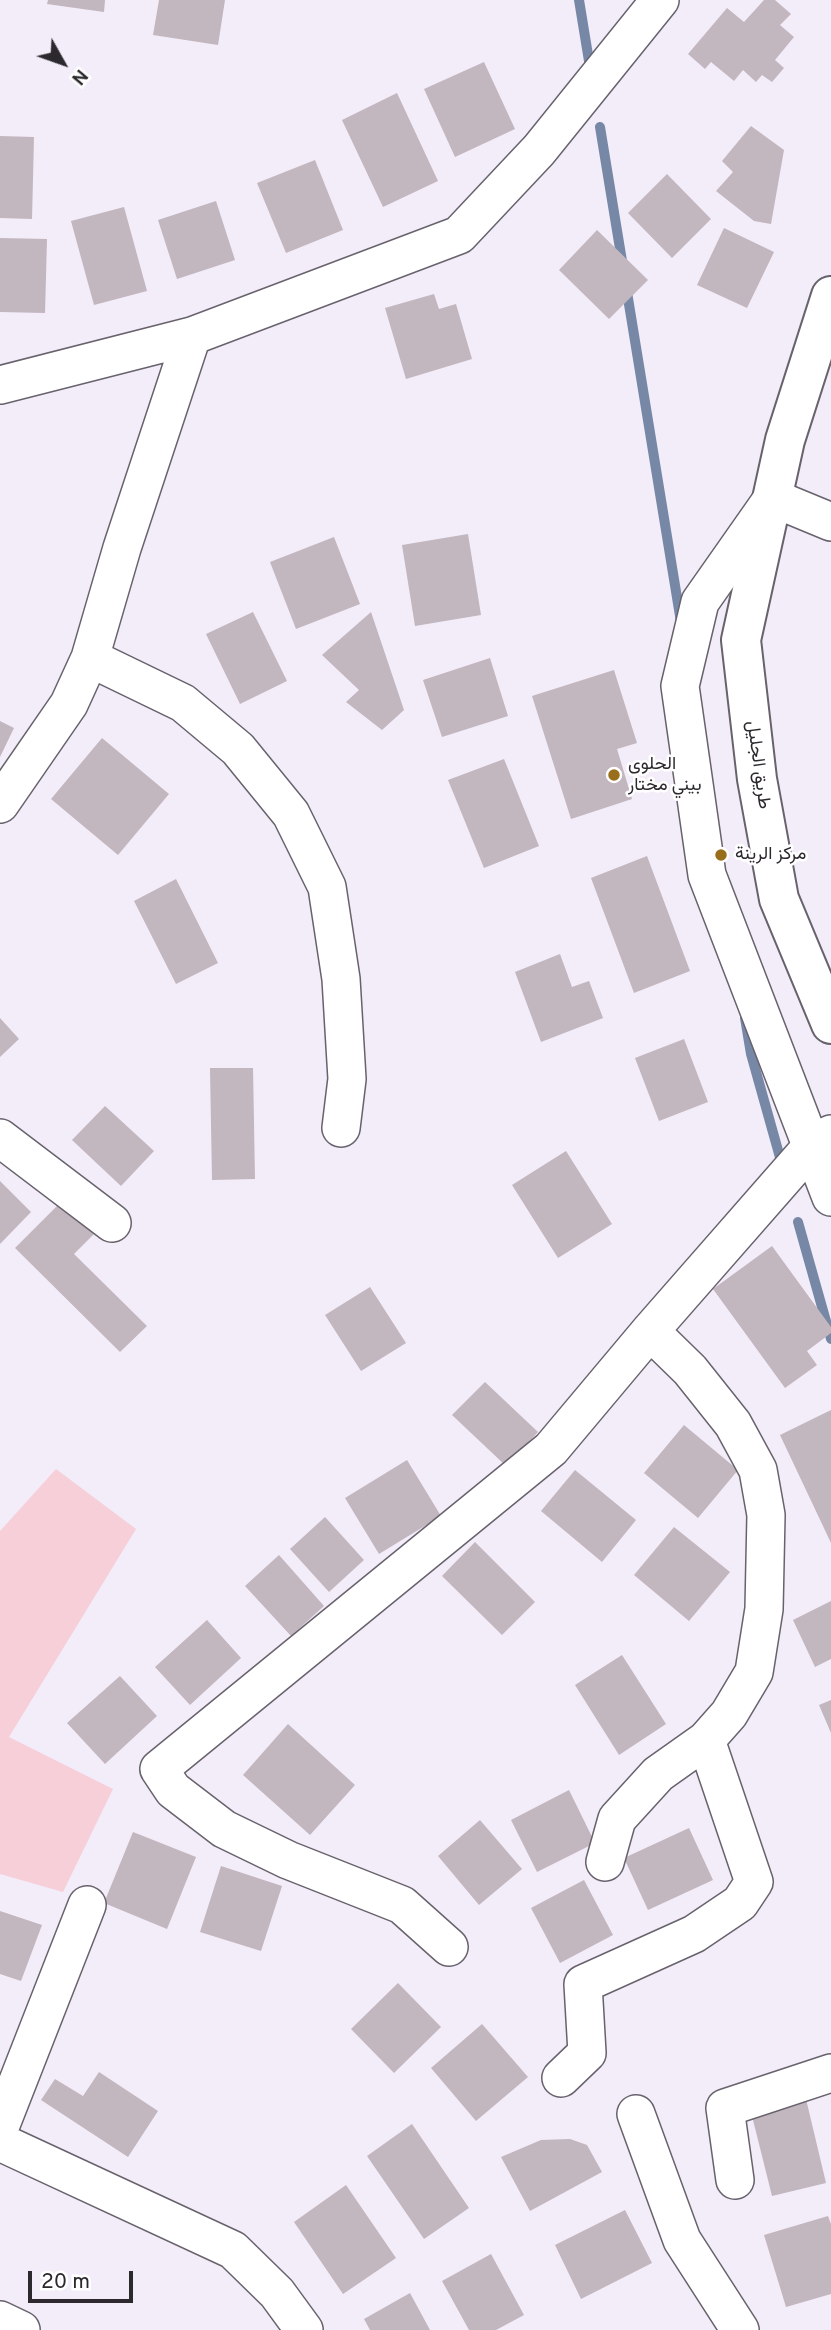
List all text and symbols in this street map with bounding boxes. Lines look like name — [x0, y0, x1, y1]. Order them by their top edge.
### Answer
north arrow — [28, 28, 98, 98]
text: N — [66, 64, 93, 89]
street label: طريق الجليل — [740, 719, 774, 811]
place label: الحلوى بيني مختار — [628, 754, 701, 796]
marker: الحلوى بيني مختار — [606, 767, 622, 783]
place label: مركز الرينة — [735, 844, 806, 866]
marker: مركز الرينة — [713, 847, 729, 863]
scale bar — [32, 2256, 136, 2300]
text: 20 m — [41, 2269, 90, 2296]

